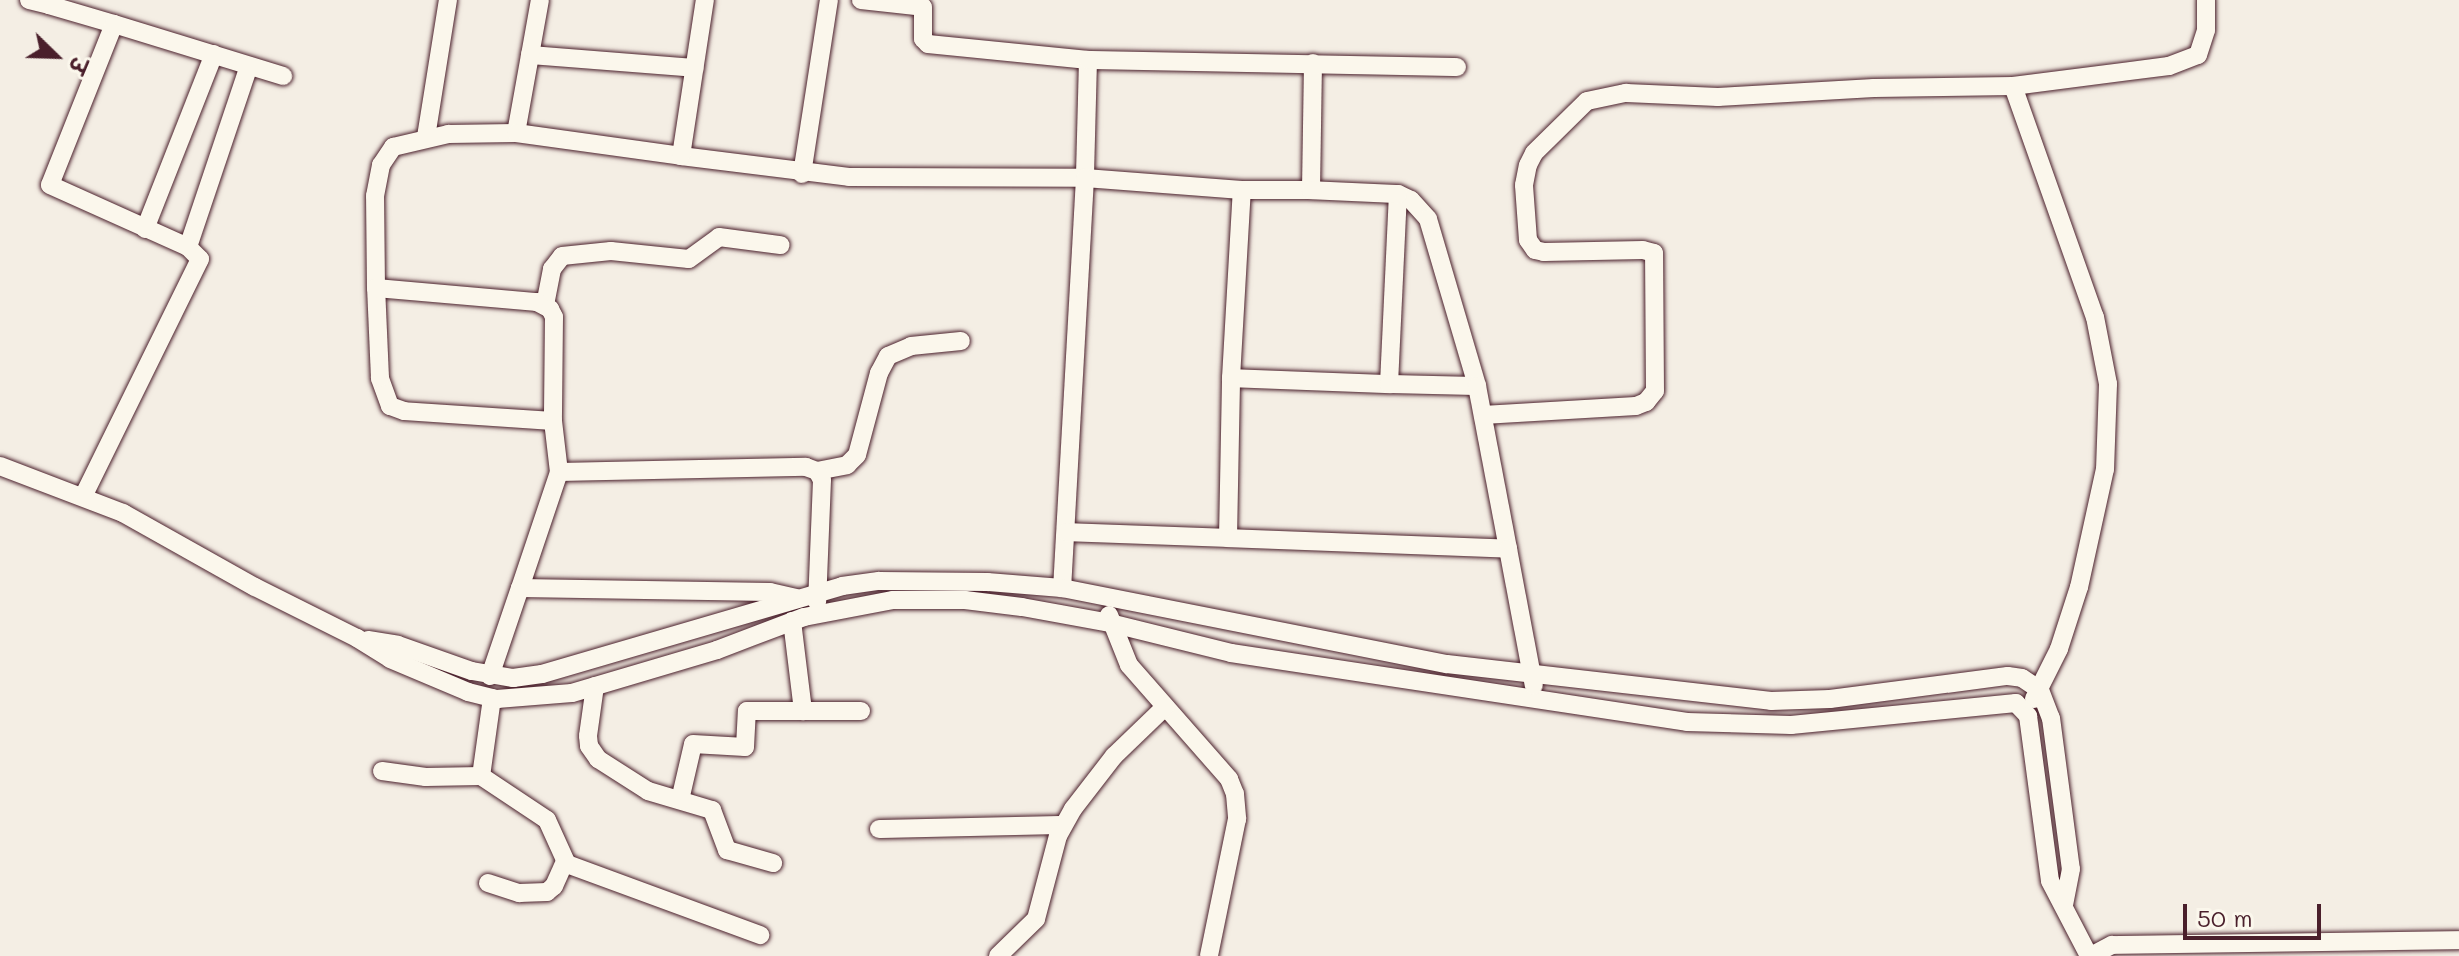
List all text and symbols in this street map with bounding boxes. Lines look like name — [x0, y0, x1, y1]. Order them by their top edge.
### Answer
north arrow — [16, 16, 96, 96]
text: उ — [62, 53, 95, 78]
scale bar — [2187, 888, 2325, 938]
text: 50 m — [2197, 902, 2253, 933]

